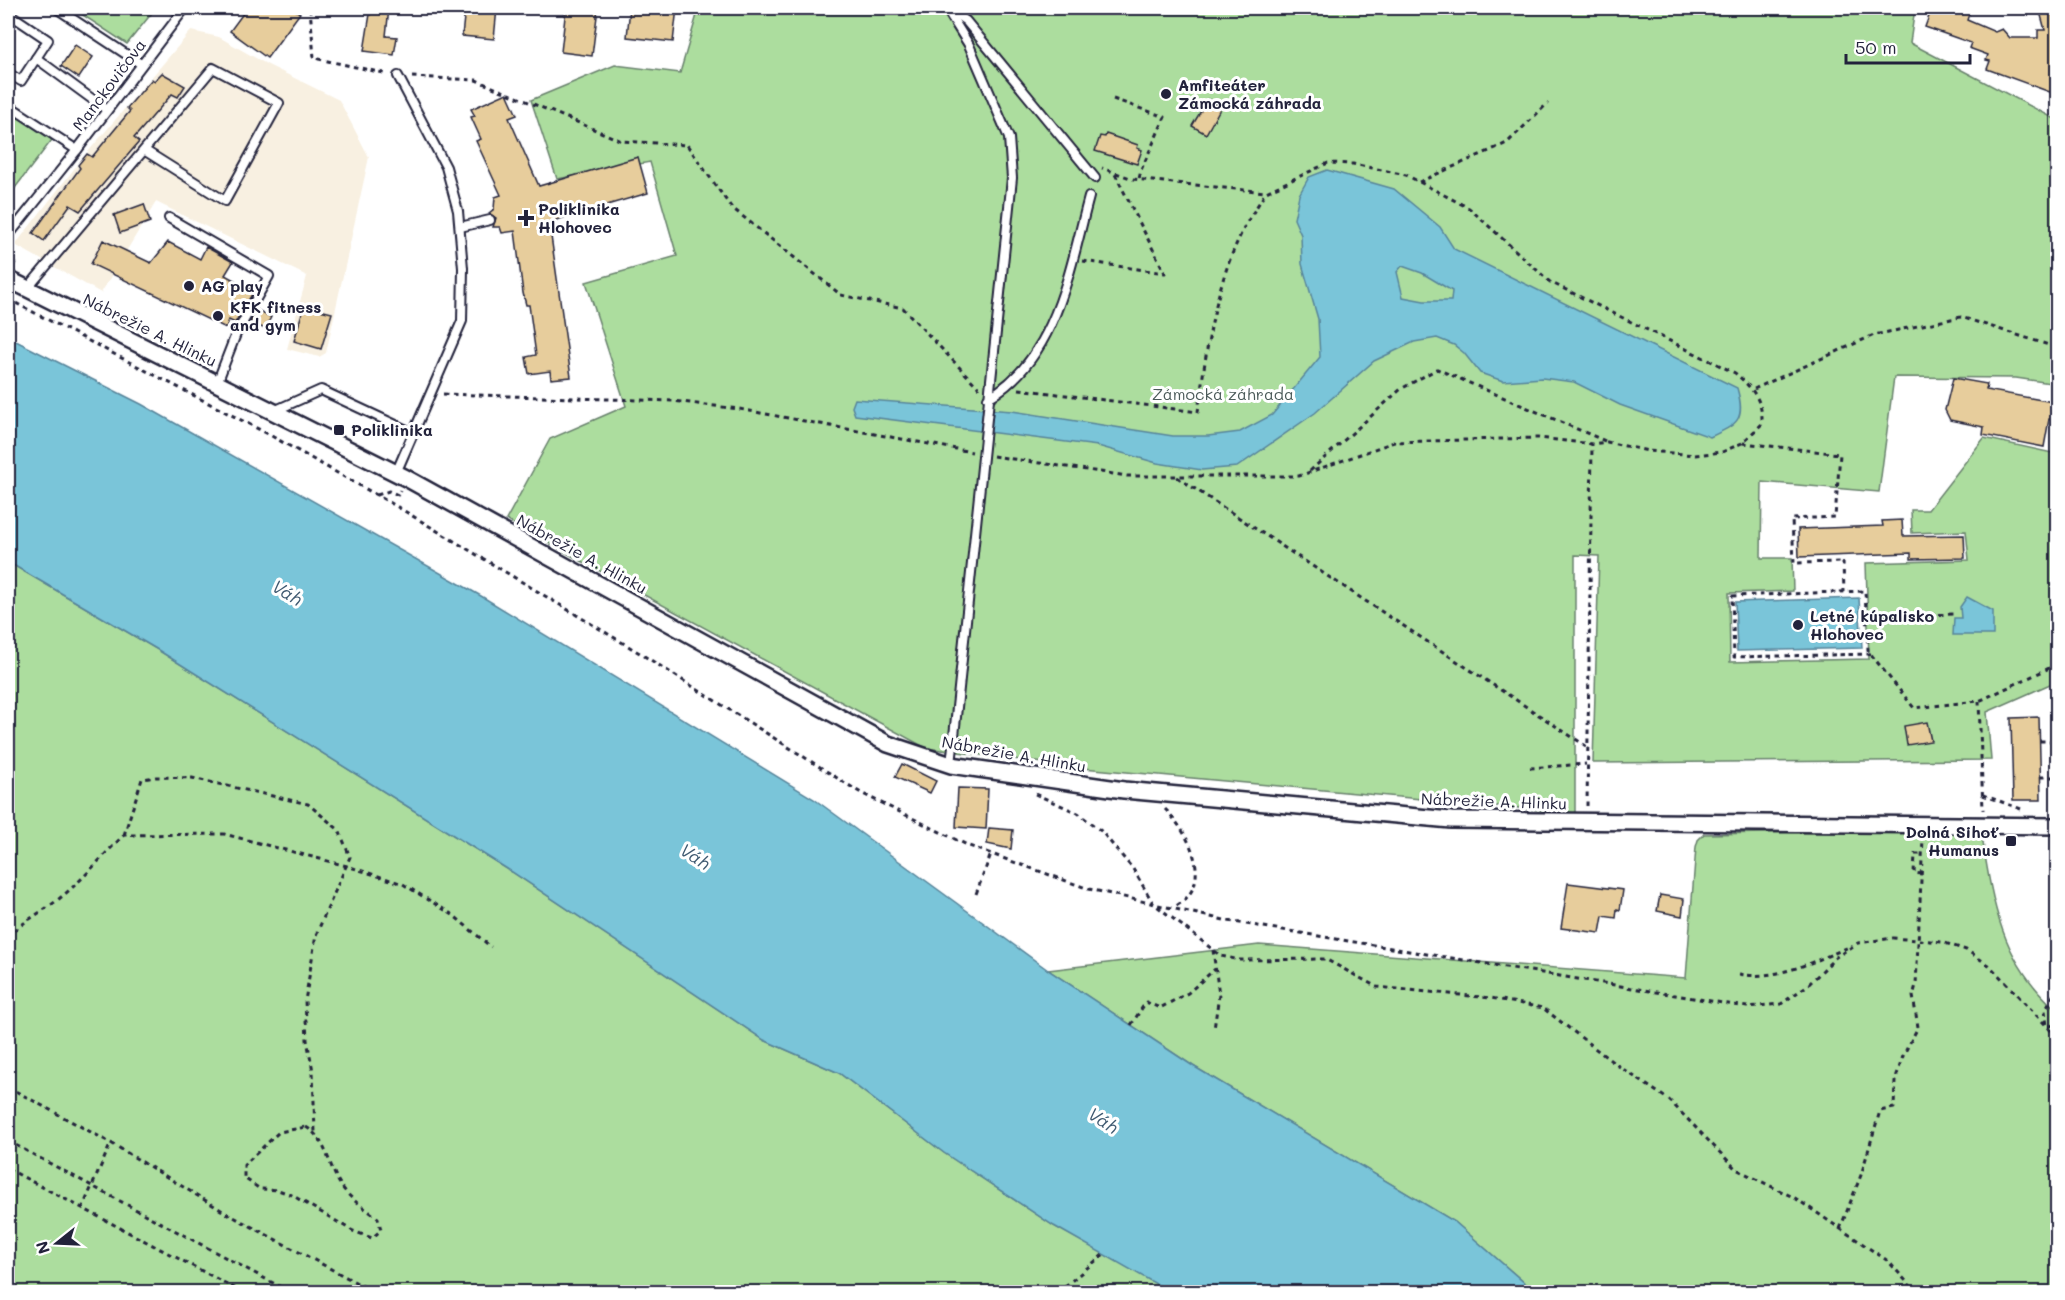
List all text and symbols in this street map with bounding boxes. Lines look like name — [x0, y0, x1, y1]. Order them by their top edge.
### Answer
scale bar — [1846, 27, 1970, 65]
street label: Manckovičova — [67, 35, 150, 135]
text: 50 m — [1855, 35, 1897, 59]
place label: Amfiteáter Zámocká záhrada — [1178, 74, 1322, 113]
marker: Amfiteáter Zámocká záhrada — [1159, 87, 1173, 101]
place label: Poliklinika Hlohovec — [538, 198, 620, 237]
marker: Poliklinika Hlohovec — [519, 211, 533, 225]
place label: AG play — [201, 275, 263, 296]
marker: AG play — [182, 279, 196, 293]
street label: Nábrežie A. Hlinku — [80, 288, 220, 371]
place label: KFK fitness and gym — [230, 296, 321, 335]
marker: KFK fitness and gym — [211, 309, 225, 323]
park label: Zámocká záhrada — [1152, 383, 1294, 404]
place label: Poliklinika — [351, 419, 433, 440]
marker: Poliklinika — [332, 423, 346, 437]
street label: Nábrežie A. Hlinku — [513, 509, 651, 598]
water label: Váh — [268, 574, 307, 611]
place label: Letné kúpalisko Hlohovec — [1810, 605, 1935, 644]
marker: Letné kúpalisko Hlohovec — [1791, 618, 1805, 632]
street label: Nábrežie A. Hlinku — [940, 730, 1088, 777]
street label: Nábrežie A. Hlinku — [1421, 787, 1567, 814]
place label: Dolná Sihoť Humanus — [1905, 821, 1999, 860]
marker: Dolná Sihoť Humanus — [2004, 834, 2018, 848]
water label: Váh — [676, 837, 715, 875]
water label: Váh — [1084, 1101, 1123, 1139]
north arrow — [27, 1213, 87, 1273]
text: N — [30, 1239, 54, 1257]

